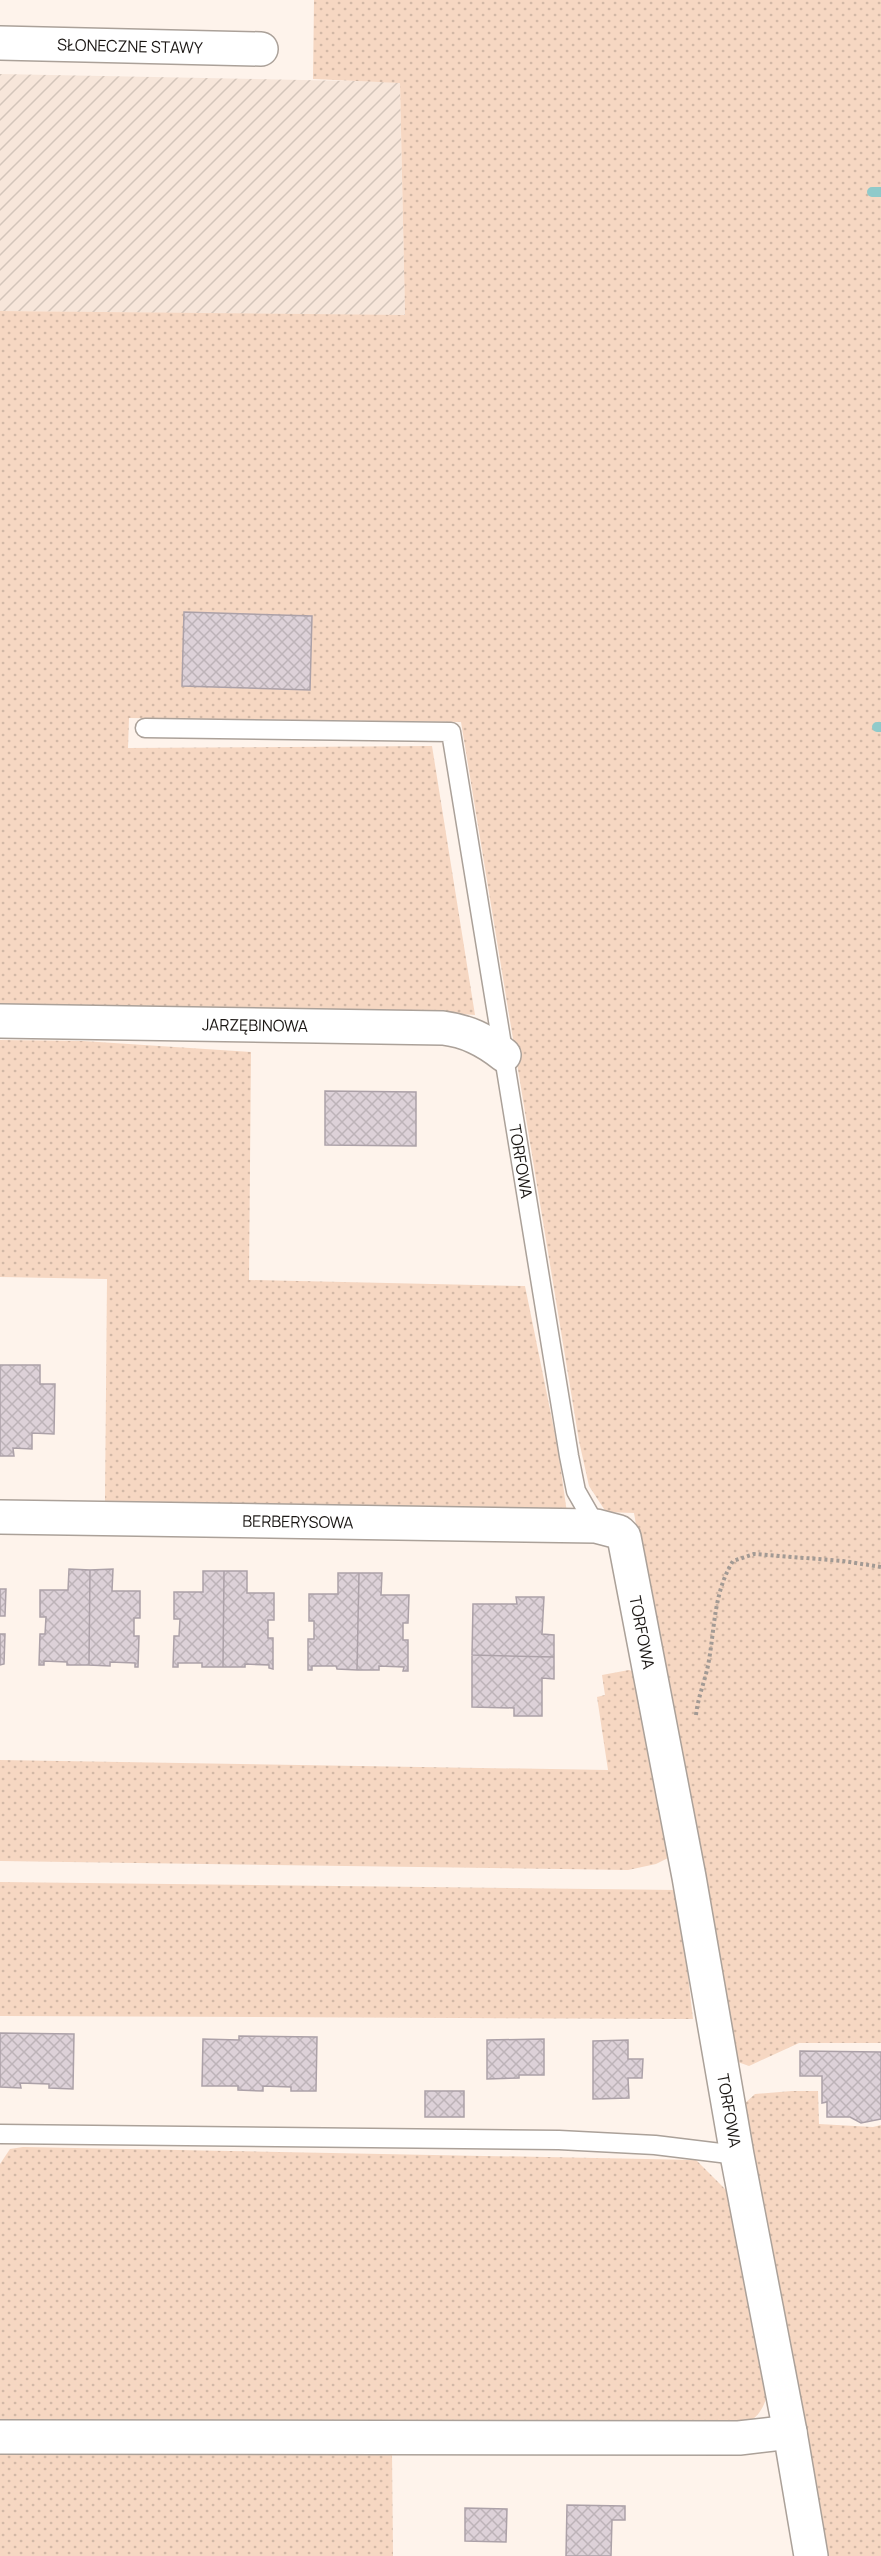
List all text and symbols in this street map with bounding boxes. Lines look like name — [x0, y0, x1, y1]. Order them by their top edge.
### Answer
street label: SŁONECZNE STAWY — [57, 33, 203, 59]
street label: JARZĘBINOWA — [202, 1013, 308, 1037]
street label: TORFOWA — [504, 1123, 538, 1200]
street label: BERBERYSOWA — [242, 1510, 354, 1533]
street label: TORFOWA — [624, 1594, 660, 1671]
street label: TORFOWA — [712, 2072, 746, 2149]

